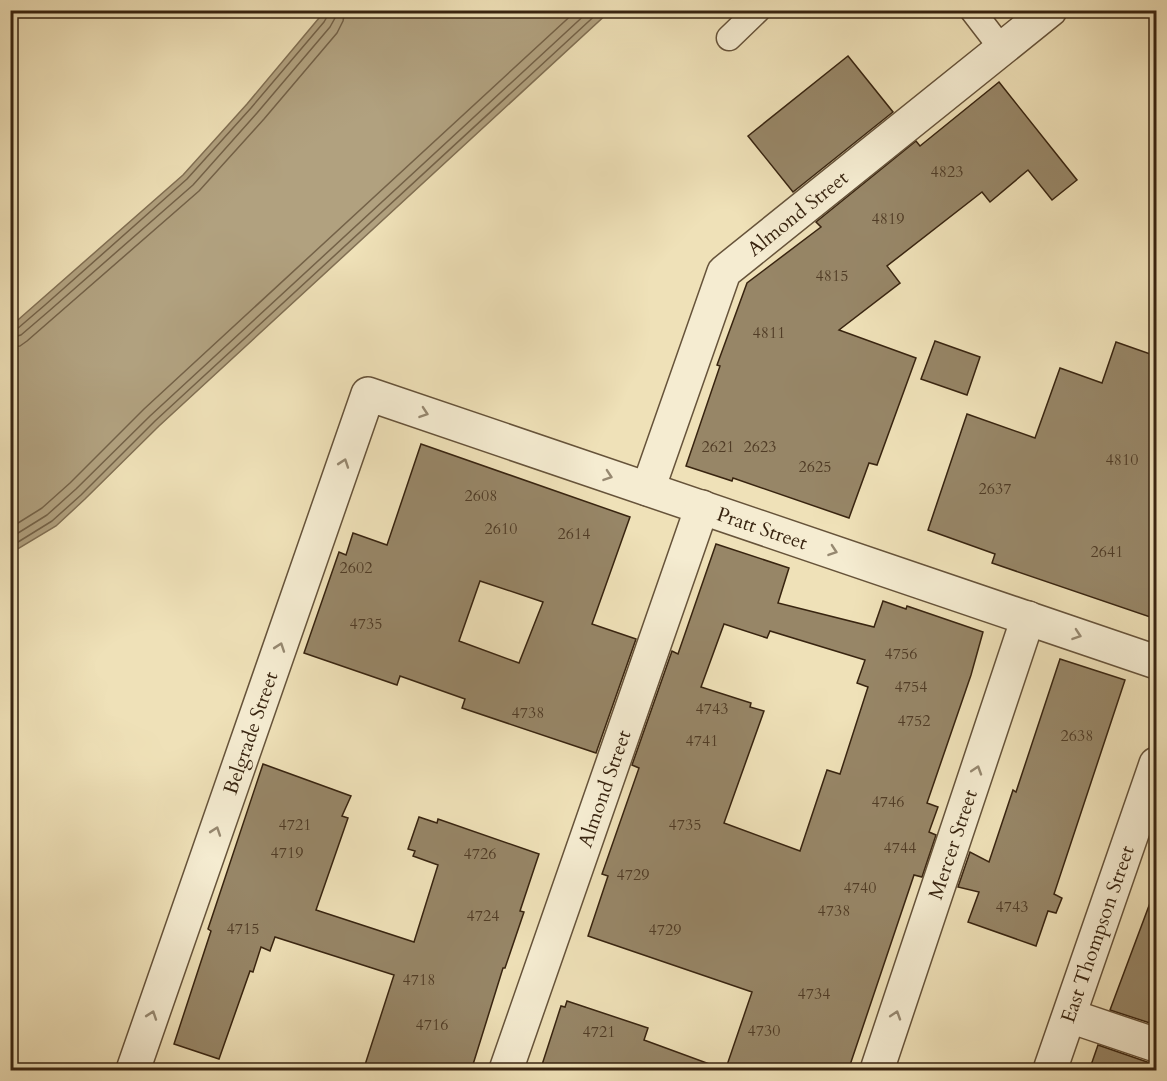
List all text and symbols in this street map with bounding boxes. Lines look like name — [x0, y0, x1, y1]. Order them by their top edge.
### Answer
house number: 4823 — [931, 161, 963, 183]
street label: Almond Street — [741, 164, 854, 262]
house number: 4819 — [872, 208, 904, 230]
house number: 4815 — [816, 265, 848, 287]
house number: 4811 — [753, 322, 785, 344]
one-way arrow — [418, 405, 428, 418]
house number: 2621 — [702, 436, 734, 458]
house number: 2623 — [744, 436, 776, 458]
house number: 4810 — [1106, 449, 1138, 471]
house number: 2625 — [799, 456, 831, 478]
one-way arrow — [337, 458, 350, 469]
one-way arrow — [602, 468, 613, 481]
house number: 2637 — [979, 478, 1011, 500]
house number: 2608 — [465, 485, 497, 507]
street label: Pratt Street — [713, 500, 812, 556]
house number: 2610 — [485, 518, 517, 540]
house number: 2614 — [558, 523, 590, 545]
house number: 2641 — [1091, 541, 1123, 563]
one-way arrow — [827, 544, 838, 557]
house number: 2602 — [340, 557, 372, 579]
house number: 4735 — [350, 613, 382, 635]
one-way arrow — [1071, 627, 1082, 640]
one-way arrow — [273, 642, 286, 653]
house number: 4756 — [885, 643, 917, 665]
street label: Belgrade Street — [216, 667, 284, 798]
house number: 4754 — [895, 676, 927, 698]
house number: 4743 — [696, 698, 728, 720]
house number: 4738 — [512, 702, 544, 724]
house number: 4752 — [898, 710, 930, 732]
house number: 2638 — [1061, 725, 1093, 747]
street label: Almond Street — [571, 726, 637, 851]
house number: 4741 — [686, 730, 718, 752]
one-way arrow — [970, 765, 982, 776]
street label: Mercer Street — [921, 785, 984, 903]
house number: 4746 — [872, 791, 904, 813]
house number: 4721 — [279, 814, 311, 836]
house number: 4735 — [669, 814, 701, 836]
one-way arrow — [209, 826, 222, 837]
house number: 4744 — [884, 837, 916, 859]
street label: East Thompson Street — [1054, 841, 1141, 1026]
house number: 4719 — [271, 842, 303, 864]
house number: 4726 — [464, 843, 496, 865]
house number: 4729 — [617, 864, 649, 886]
house number: 4740 — [844, 877, 876, 899]
house number: 4743 — [996, 896, 1028, 918]
house number: 4738 — [818, 900, 850, 922]
house number: 4724 — [467, 905, 499, 927]
house number: 4715 — [227, 918, 259, 940]
house number: 4729 — [649, 919, 681, 941]
house number: 4718 — [403, 969, 435, 991]
house number: 4734 — [798, 983, 830, 1005]
one-way arrow — [145, 1010, 158, 1021]
one-way arrow — [888, 1010, 901, 1021]
house number: 4716 — [416, 1014, 448, 1036]
house number: 4730 — [748, 1020, 780, 1042]
house number: 4721 — [583, 1021, 615, 1043]

